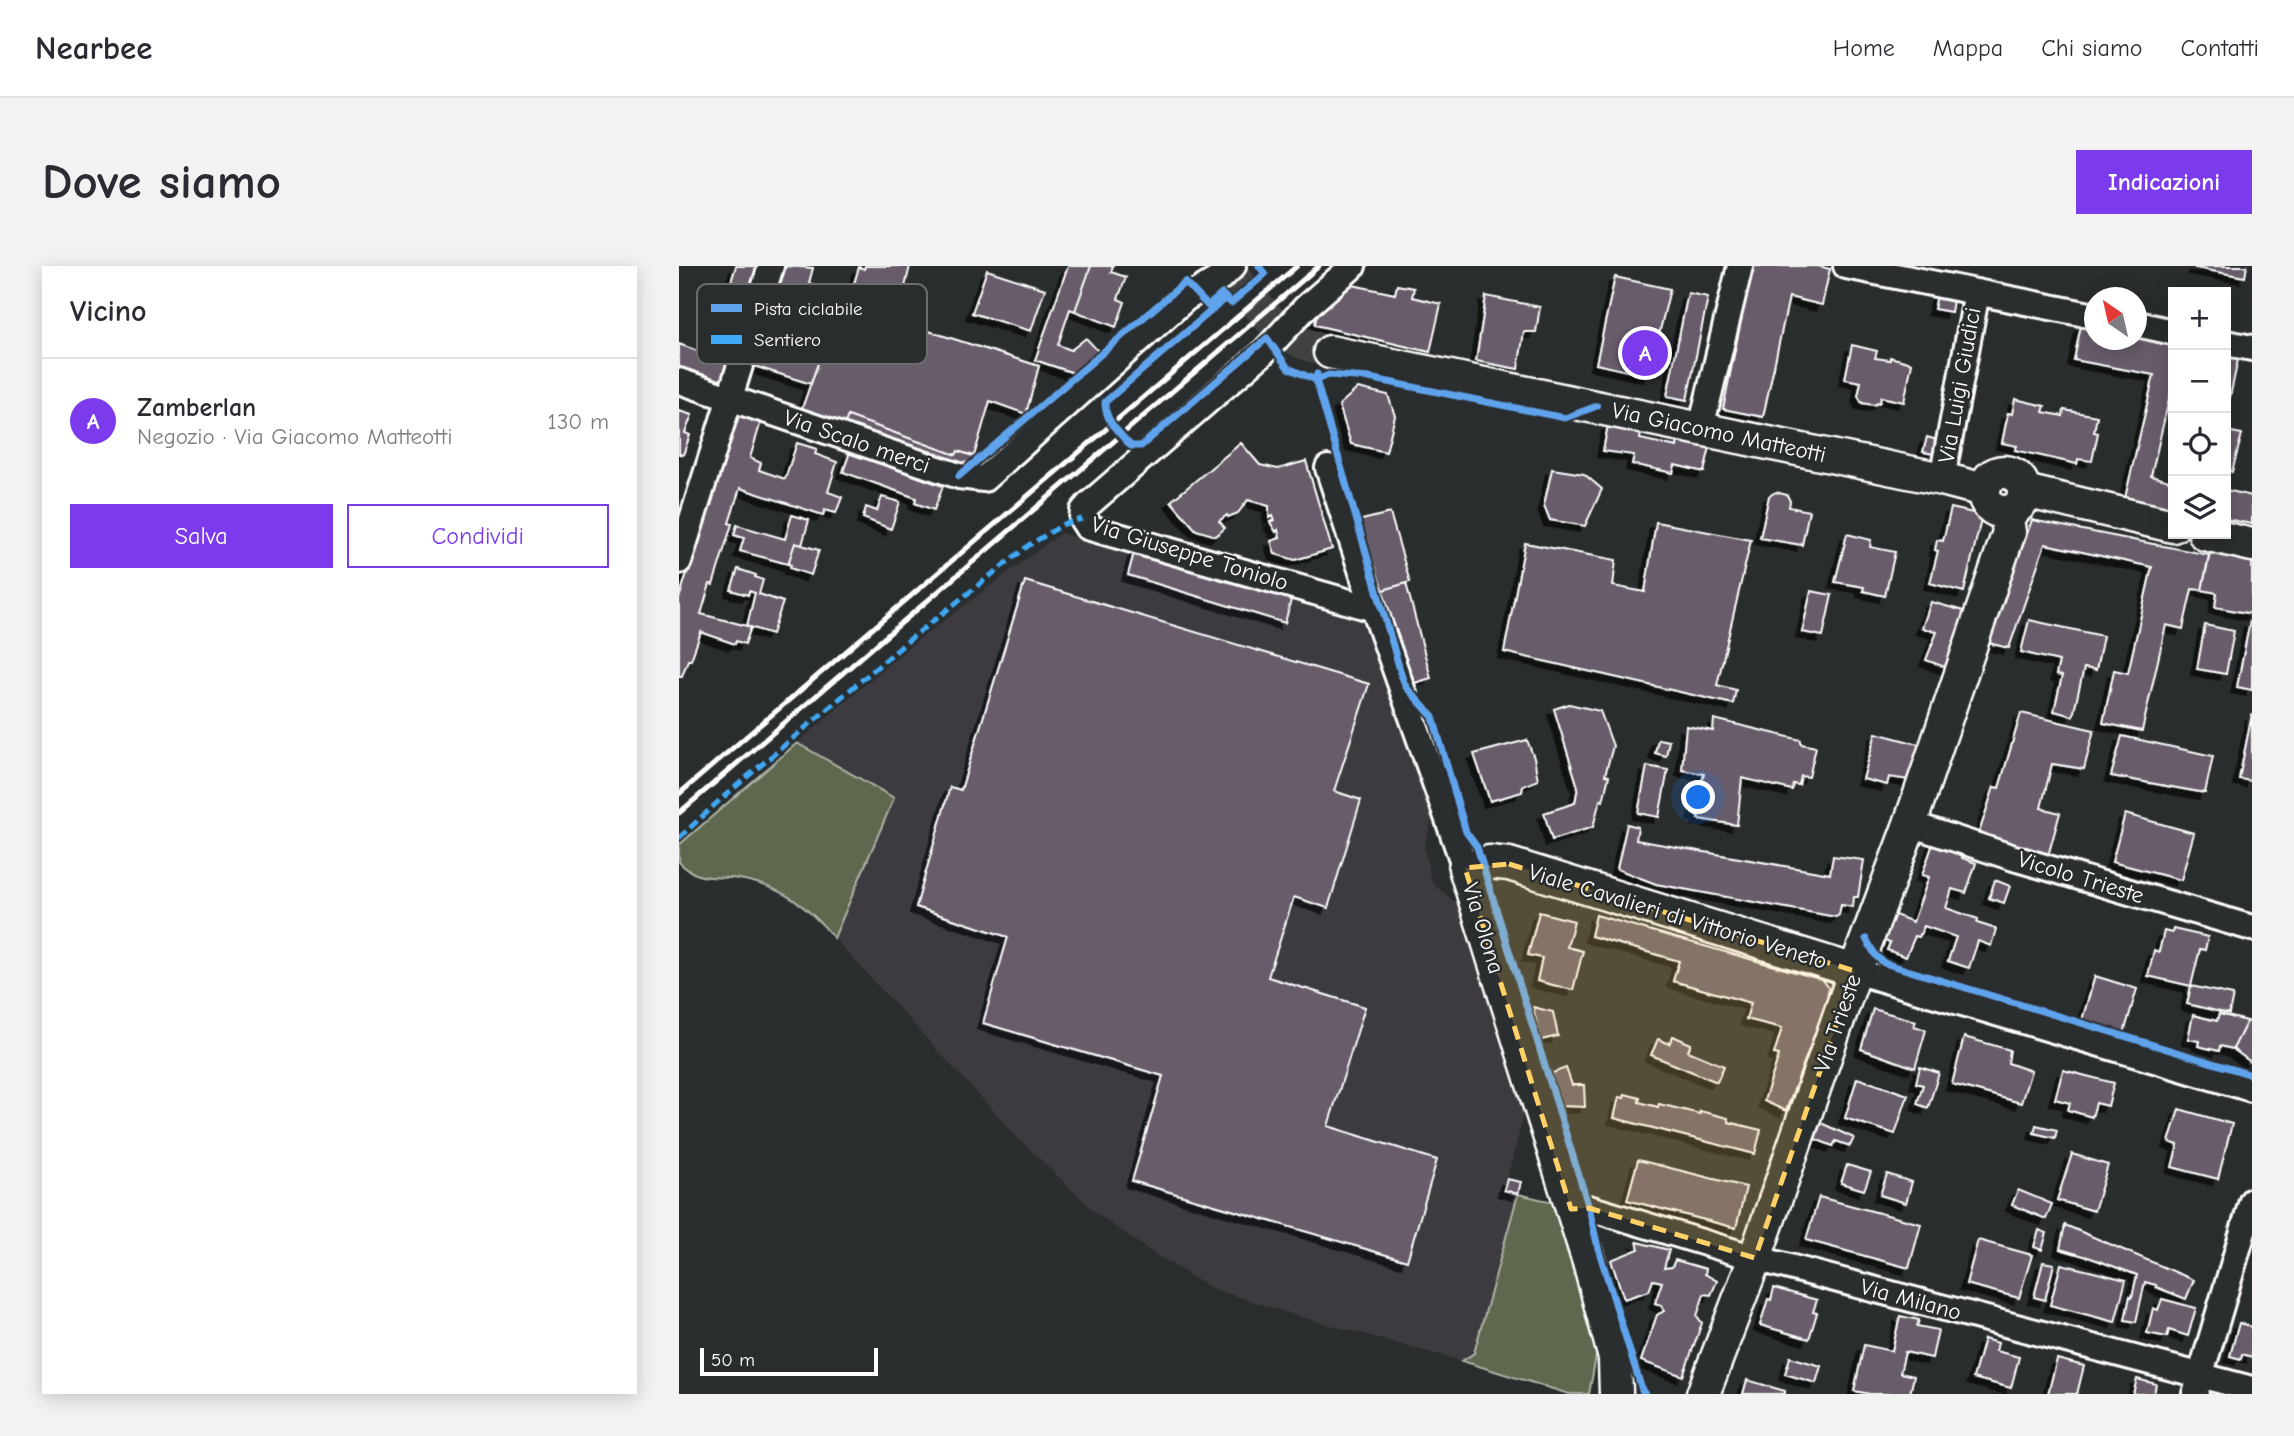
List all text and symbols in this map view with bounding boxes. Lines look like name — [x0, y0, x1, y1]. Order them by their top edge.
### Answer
text: Nearbee — [35, 29, 153, 67]
text: Home — [1833, 34, 1895, 62]
text: Mappa — [1933, 34, 2003, 62]
text: Chi siamo — [2041, 34, 2143, 62]
text: Contatti — [2181, 34, 2259, 62]
button: Indicazioni — [2076, 150, 2252, 214]
text: Dove siamo — [42, 154, 281, 210]
legend — [697, 284, 927, 364]
north arrow — [2084, 287, 2147, 350]
map controls — [2168, 287, 2231, 539]
button: + — [2168, 287, 2231, 350]
text: Vicino — [70, 294, 147, 329]
text: Pista ciclabile — [754, 298, 863, 320]
street label: Via Luigi Giudici — [1933, 305, 1986, 465]
pin: A — [1622, 327, 1668, 379]
text: Sentiero — [754, 329, 821, 351]
button: − — [2168, 350, 2231, 413]
text: Zamberlan — [137, 393, 256, 423]
street label: Via Giacomo Matteotti — [1609, 397, 1828, 468]
street label: Via Scalo merci — [780, 404, 934, 479]
text: A — [87, 408, 99, 435]
text: 130 m — [548, 408, 609, 435]
button: locate — [2168, 413, 2231, 476]
text: Negozio · Via Giacomo Matteotti — [137, 423, 452, 450]
button: layers — [2168, 476, 2231, 539]
button: Salva — [70, 504, 333, 568]
button: Condividi — [347, 504, 609, 568]
street label: Via Giuseppe Toniolo — [1088, 511, 1292, 596]
your location — [1681, 780, 1715, 814]
street label: Vicolo Trieste — [2014, 845, 2147, 909]
street label: Viale Cavalieri di Vittorio Veneto — [1525, 858, 1830, 975]
street label: Via Olona — [1457, 879, 1510, 977]
street label: Via Trieste — [1808, 971, 1867, 1076]
street label: Via Milano — [1857, 1273, 1964, 1326]
scale bar — [700, 1345, 879, 1377]
text: 50 m — [711, 1349, 755, 1371]

